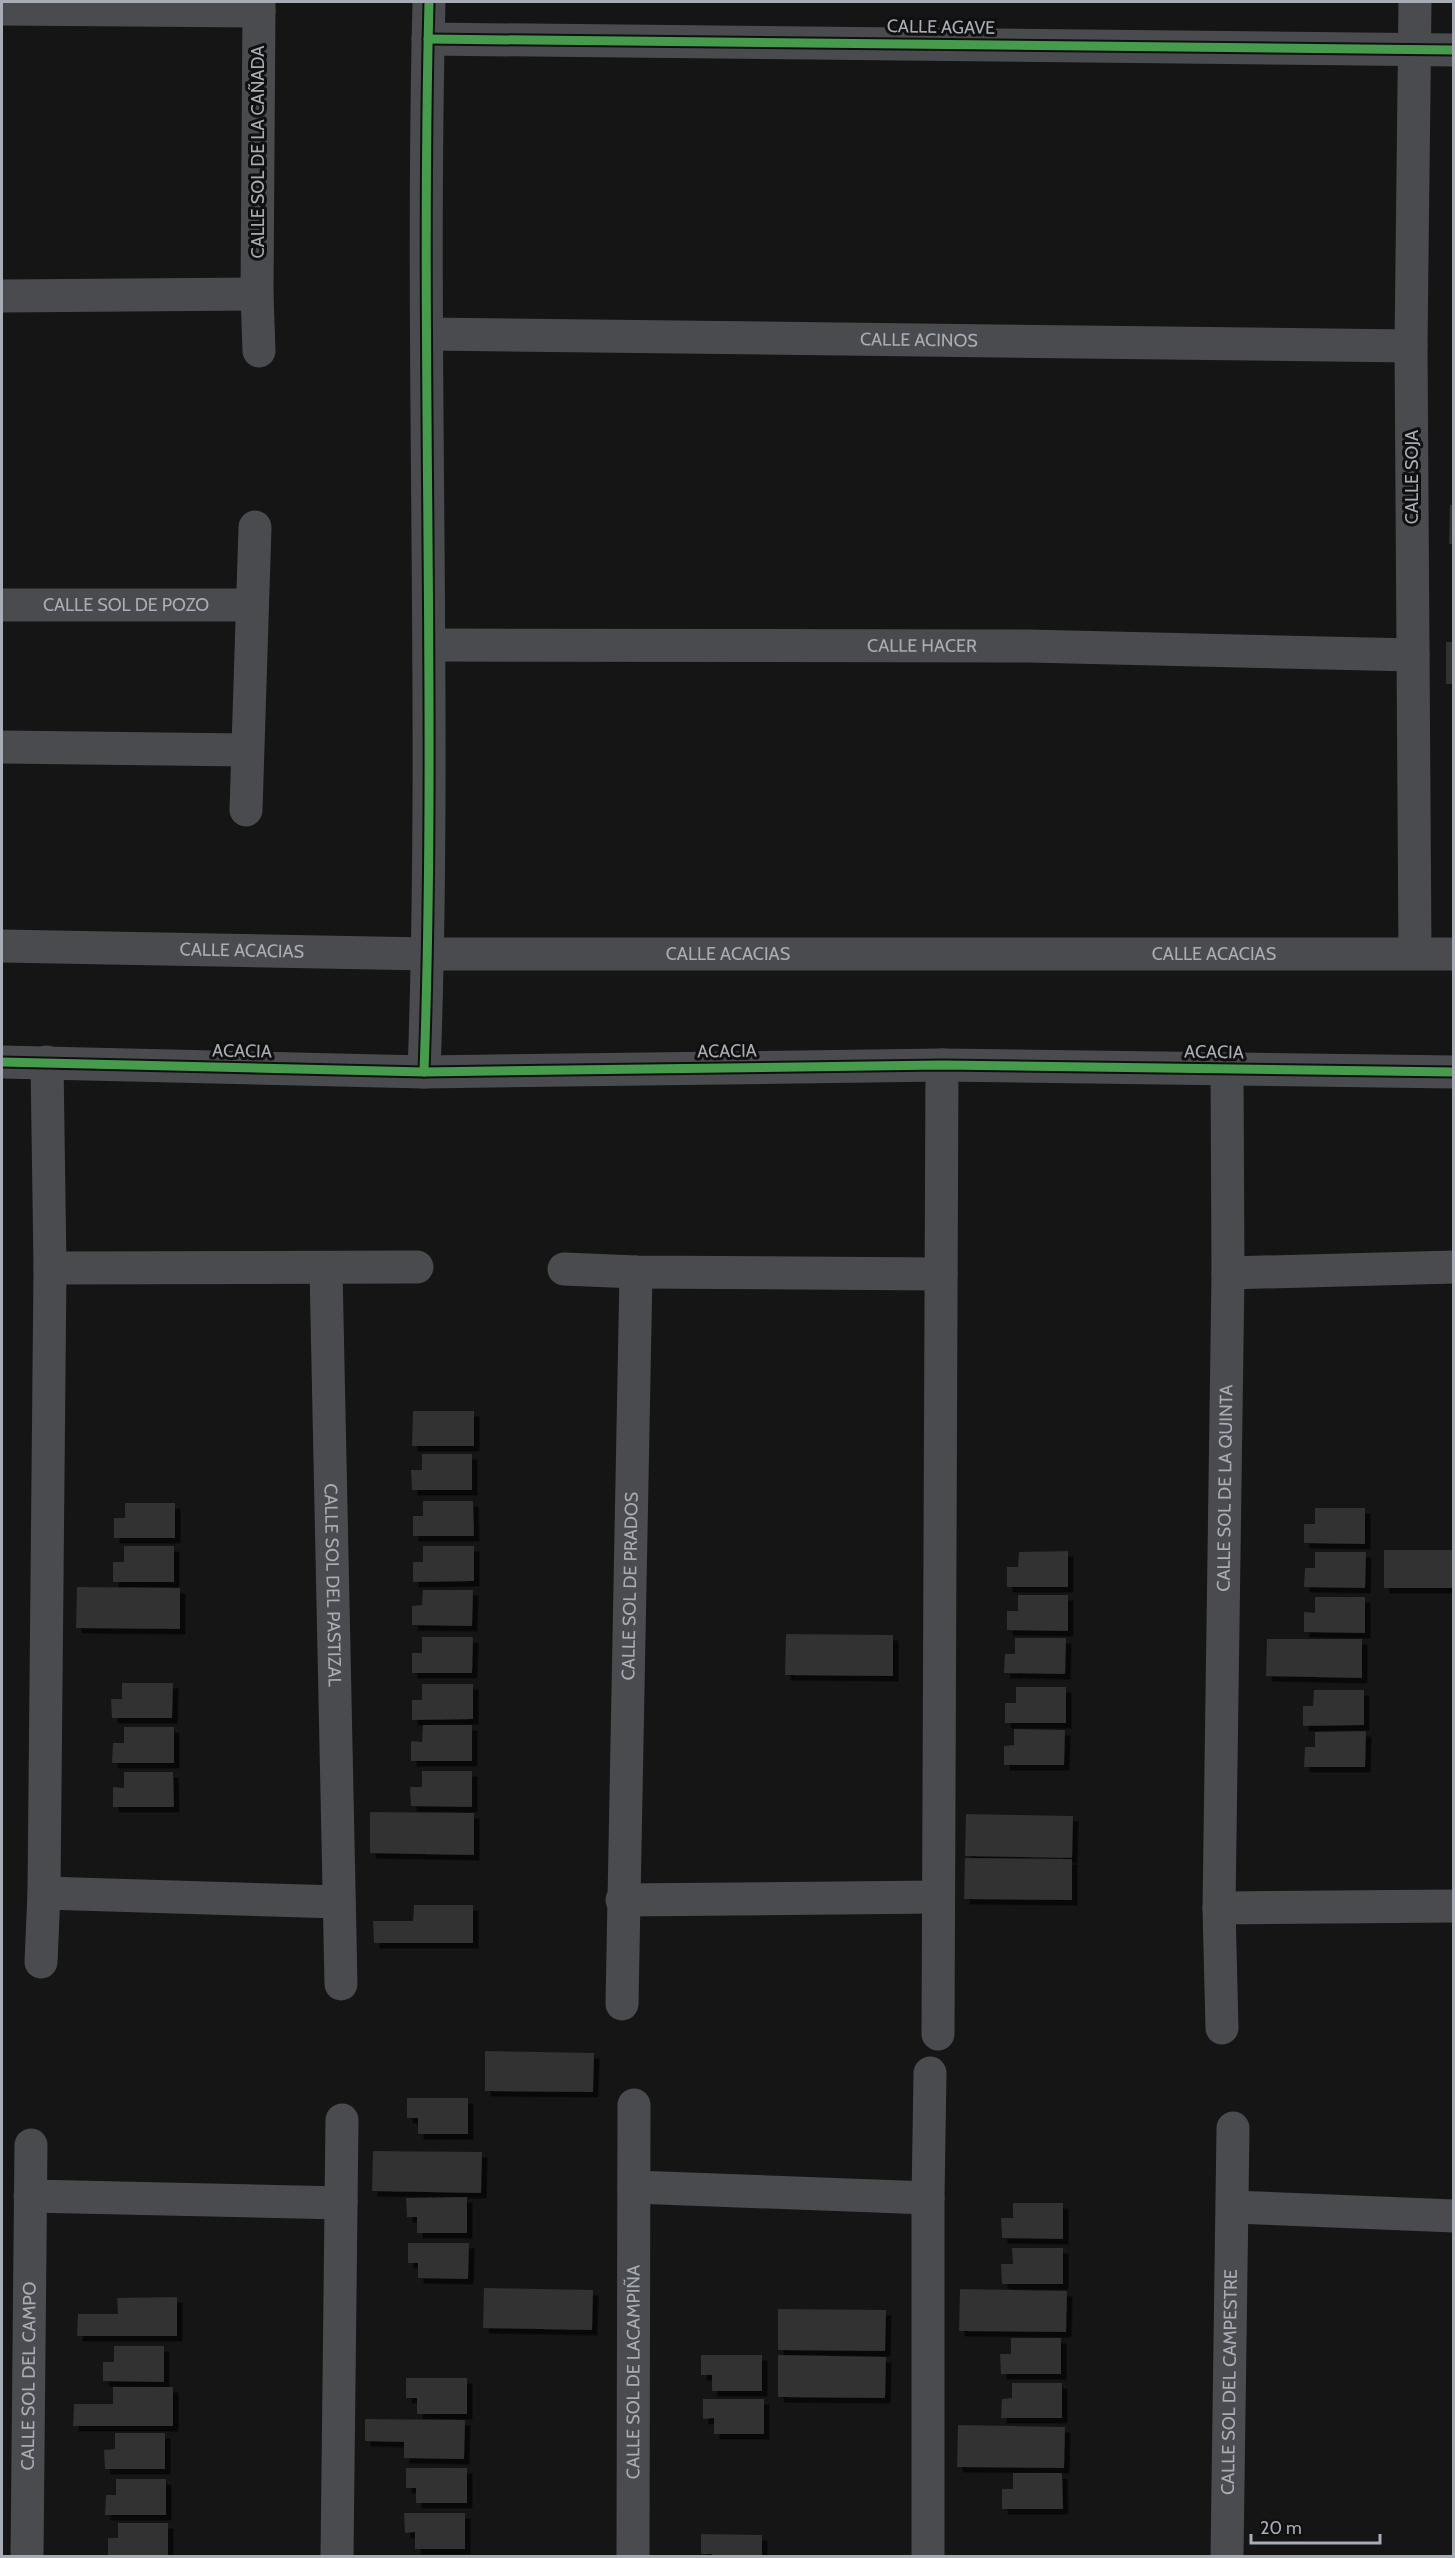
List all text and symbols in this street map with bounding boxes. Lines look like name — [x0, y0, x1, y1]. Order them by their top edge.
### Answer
street label: CALLE AGAVE — [887, 15, 995, 39]
street label: CALLE SOL DE LA CAÑADA — [247, 46, 269, 258]
street label: CALLE ACINOS — [860, 328, 978, 352]
street label: CALLE SOJA — [1401, 430, 1423, 524]
street label: CALLE SOL DE POZO — [43, 594, 209, 616]
street label: CALLE HACER — [867, 635, 977, 657]
street label: CALLE ACACIAS — [180, 938, 304, 963]
street label: CALLE ACACIAS — [666, 943, 790, 965]
street label: CALLE ACACIAS — [1152, 943, 1276, 965]
street label: ACACIA — [212, 1039, 272, 1063]
street label: ACACIA — [697, 1039, 757, 1063]
street label: ACACIA — [1184, 1040, 1244, 1064]
street label: CALLE SOL DE LA QUINTA — [1212, 1384, 1237, 1592]
street label: CALLE SOL DEL PASTIZAL — [319, 1483, 346, 1687]
street label: CALLE SOL DE PRADOS — [617, 1492, 643, 1681]
street label: CALLE SOL DE LACAMPIÑA — [622, 2265, 645, 2479]
street label: CALLE SOL DEL CAMPESTRE — [1217, 2269, 1242, 2495]
street label: CALLE SOL DEL CAMPO — [17, 2281, 41, 2471]
scale bar — [1251, 2507, 1380, 2545]
text: 20 m — [1260, 2517, 1302, 2539]

